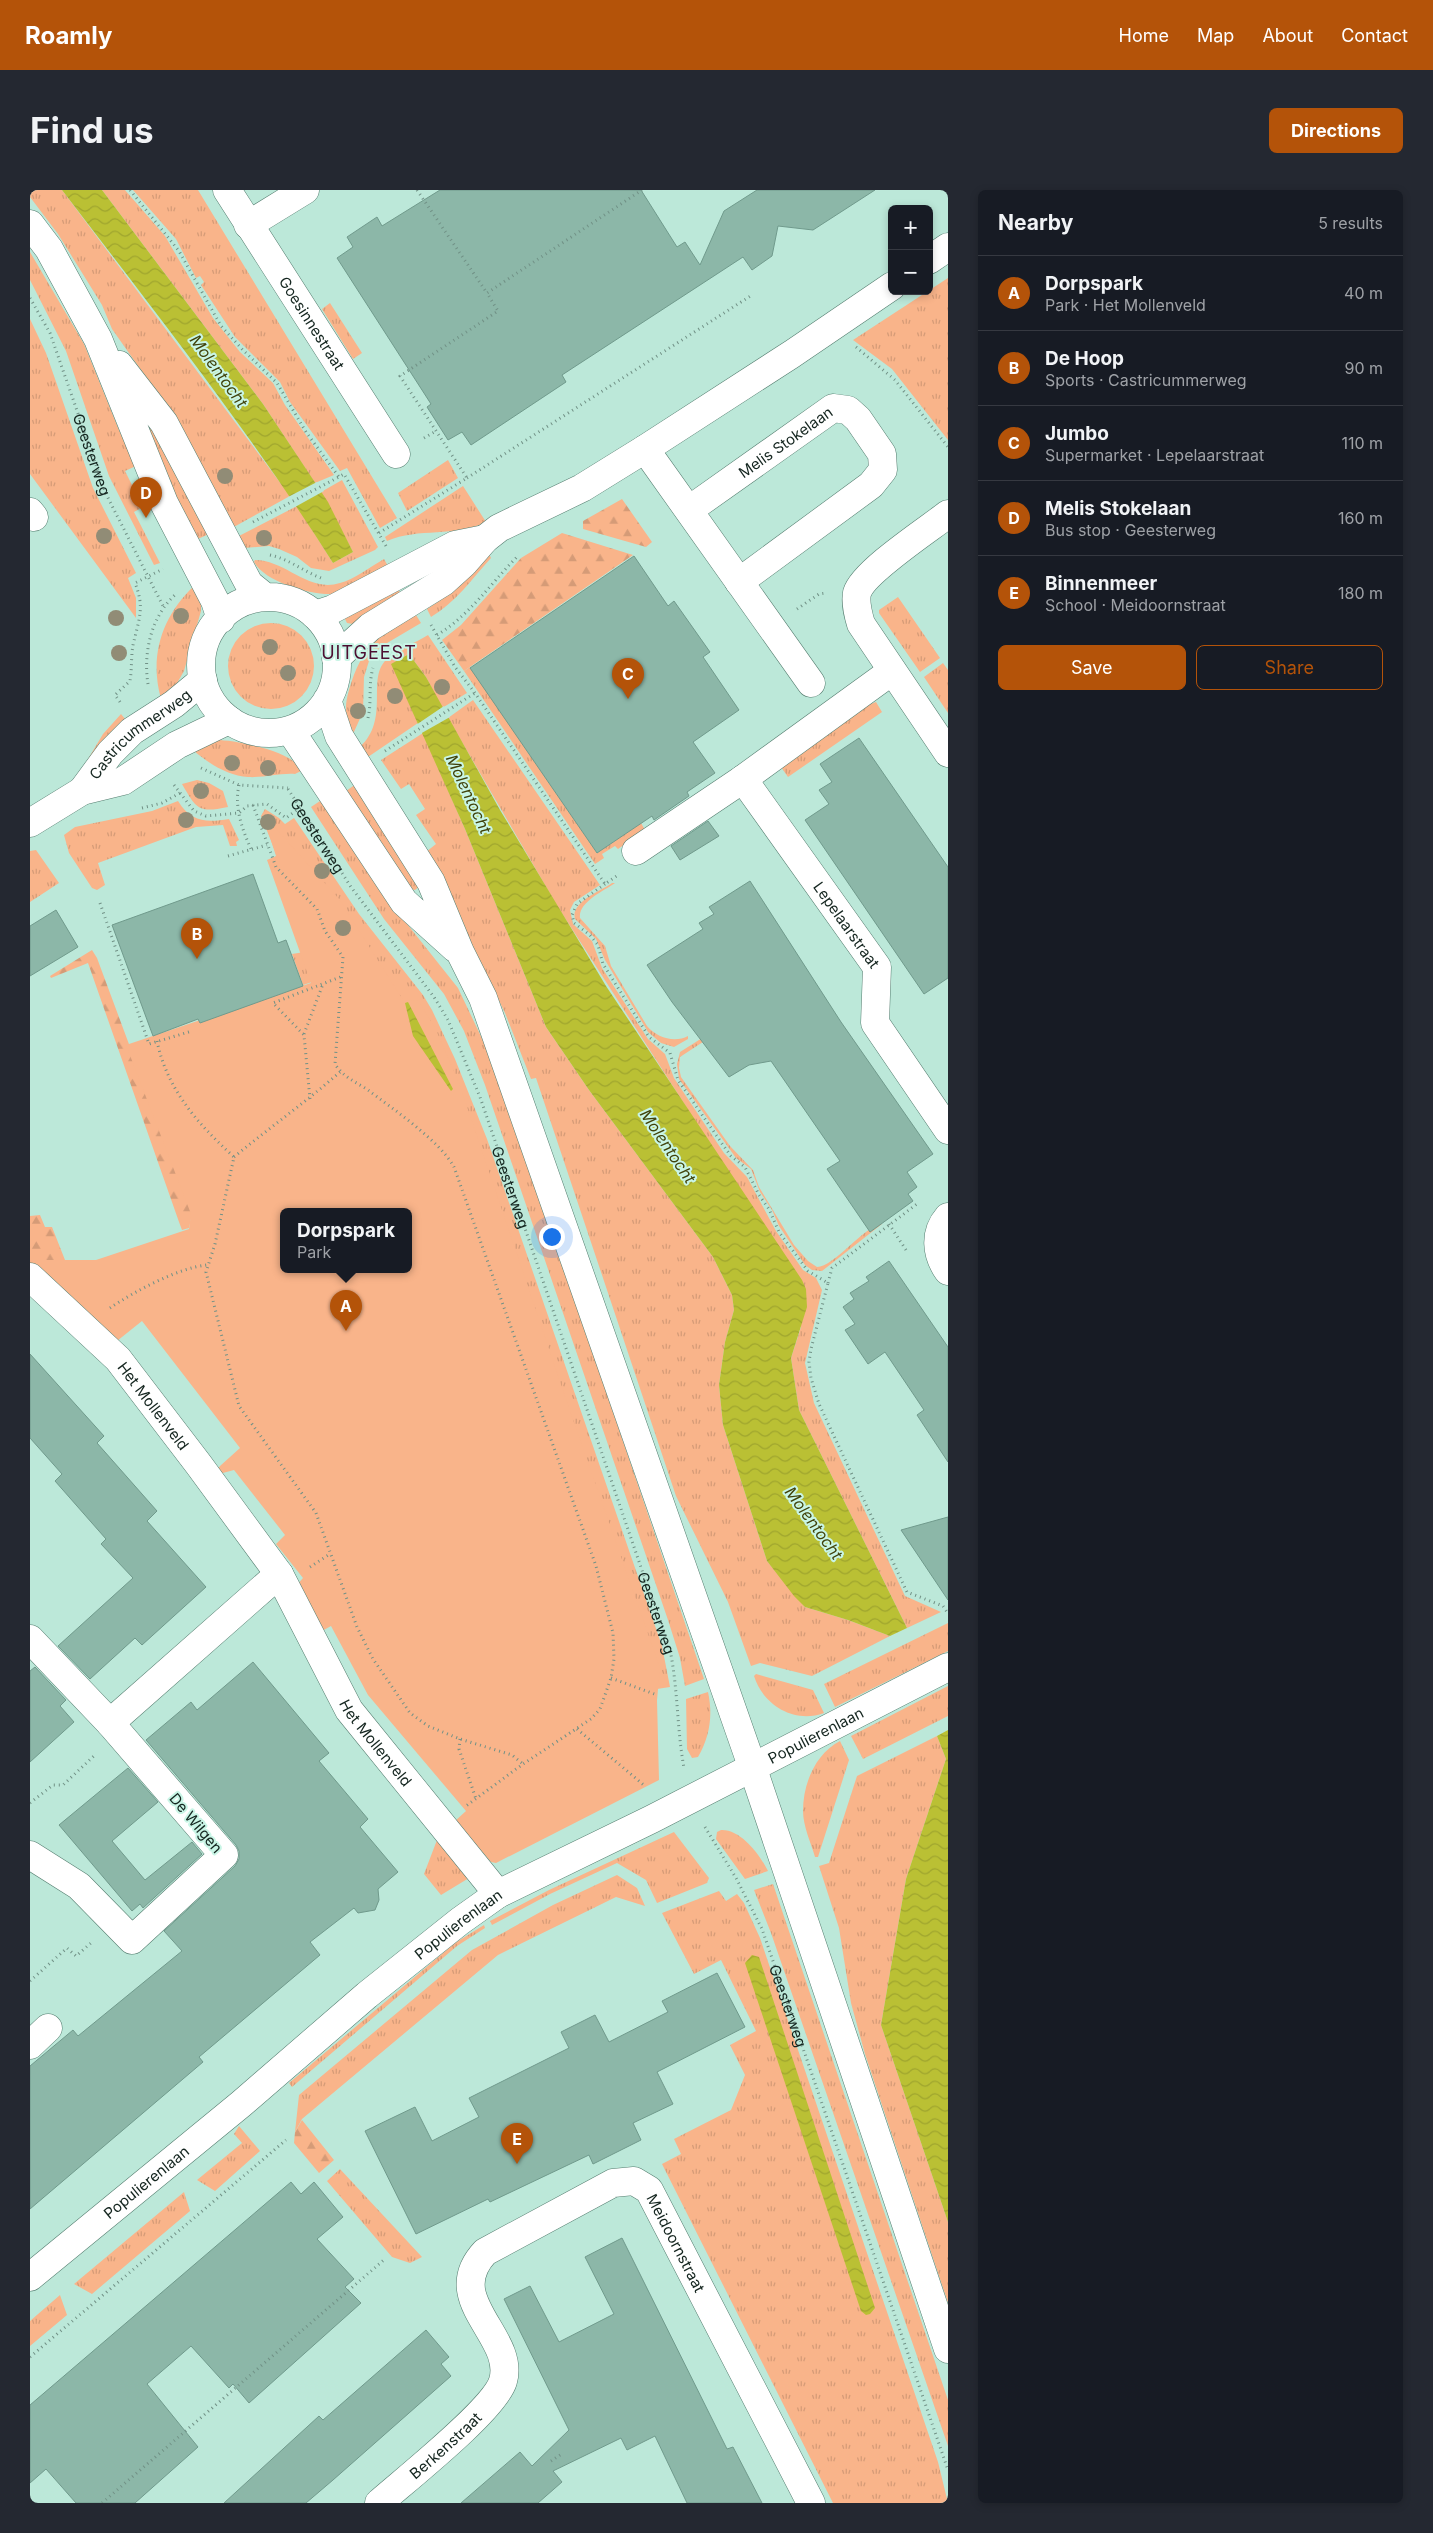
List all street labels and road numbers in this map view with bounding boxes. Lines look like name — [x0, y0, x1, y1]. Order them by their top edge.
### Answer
street label: Goesinnestraat — [275, 273, 349, 373]
street label: Melis Stokelaan — [734, 402, 836, 482]
street label: Geesterweg — [69, 411, 115, 498]
street label: Castricummerweg — [84, 685, 195, 783]
street label: Geesterweg — [287, 794, 349, 877]
street label: Lepelaarstraat — [810, 878, 884, 972]
street label: Geesterweg — [488, 1144, 534, 1231]
street label: Het Mollenveld — [114, 1358, 193, 1454]
street label: Geesterweg — [634, 1569, 680, 1657]
street label: Het Mollenveld — [336, 1696, 416, 1790]
street label: Populierenlaan — [764, 1703, 867, 1767]
street label: De Wilgen — [165, 1789, 227, 1857]
street label: Populierenlaan — [410, 1885, 506, 1963]
street label: Geesterweg — [765, 1962, 811, 2049]
street label: Populierenlaan — [99, 2141, 193, 2223]
street label: Meidoornstraat — [643, 2190, 710, 2295]
street label: Berkenstraat — [405, 2408, 485, 2483]

